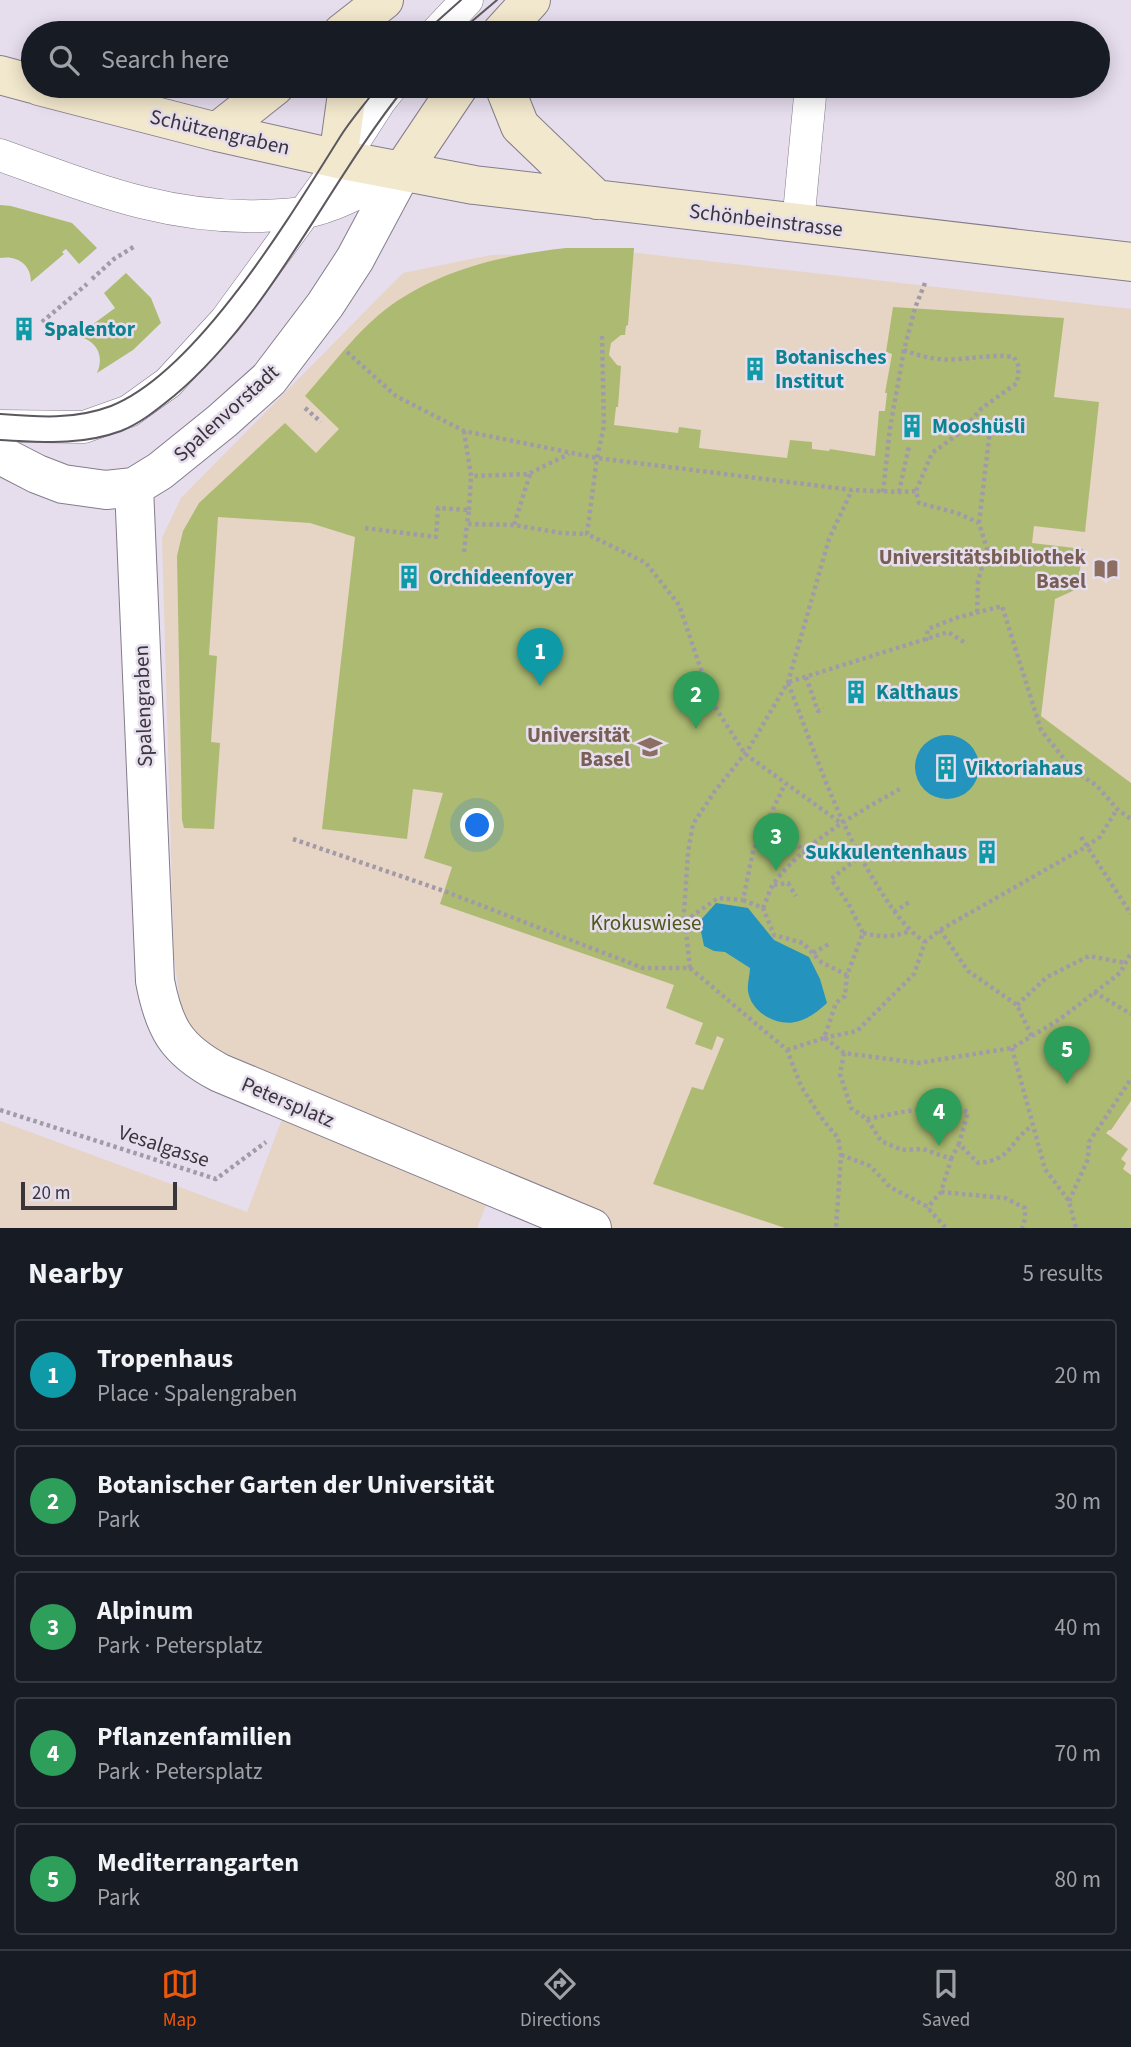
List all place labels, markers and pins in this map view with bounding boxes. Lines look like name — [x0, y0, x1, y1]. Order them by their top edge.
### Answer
place label: Spalentor — [44, 314, 136, 344]
building icon: Spalentor — [10, 315, 38, 343]
place label: Botanisches Institut — [775, 342, 887, 396]
building icon: Botanisches Institut — [741, 355, 769, 383]
place label: Mooshüsli — [932, 411, 1026, 441]
building icon: Mooshüsli — [898, 412, 926, 440]
place label: Universitätsbibliothek Basel — [879, 542, 1086, 596]
library icon: Universitätsbibliothek Basel — [1092, 555, 1120, 583]
place label: Orchideenfoyer — [429, 562, 574, 592]
building icon: Orchideenfoyer — [395, 563, 423, 591]
pin: 1 — [517, 628, 563, 686]
pin: 2 — [673, 671, 719, 729]
place label: Kalthaus — [876, 677, 958, 707]
building icon: Kalthaus — [842, 678, 870, 706]
place label: Universität Basel — [527, 720, 630, 774]
school or university icon: Universität Basel — [636, 733, 664, 761]
place label: Viktoriahaus — [965, 753, 1083, 783]
building icon: Viktoriahaus — [932, 754, 960, 782]
pin: 3 — [753, 813, 799, 871]
place label: Sukkulentenhaus — [805, 837, 967, 867]
building icon: Sukkulentenhaus — [973, 838, 1001, 866]
pin: 5 — [1044, 1026, 1090, 1084]
pin: 4 — [916, 1088, 962, 1146]

